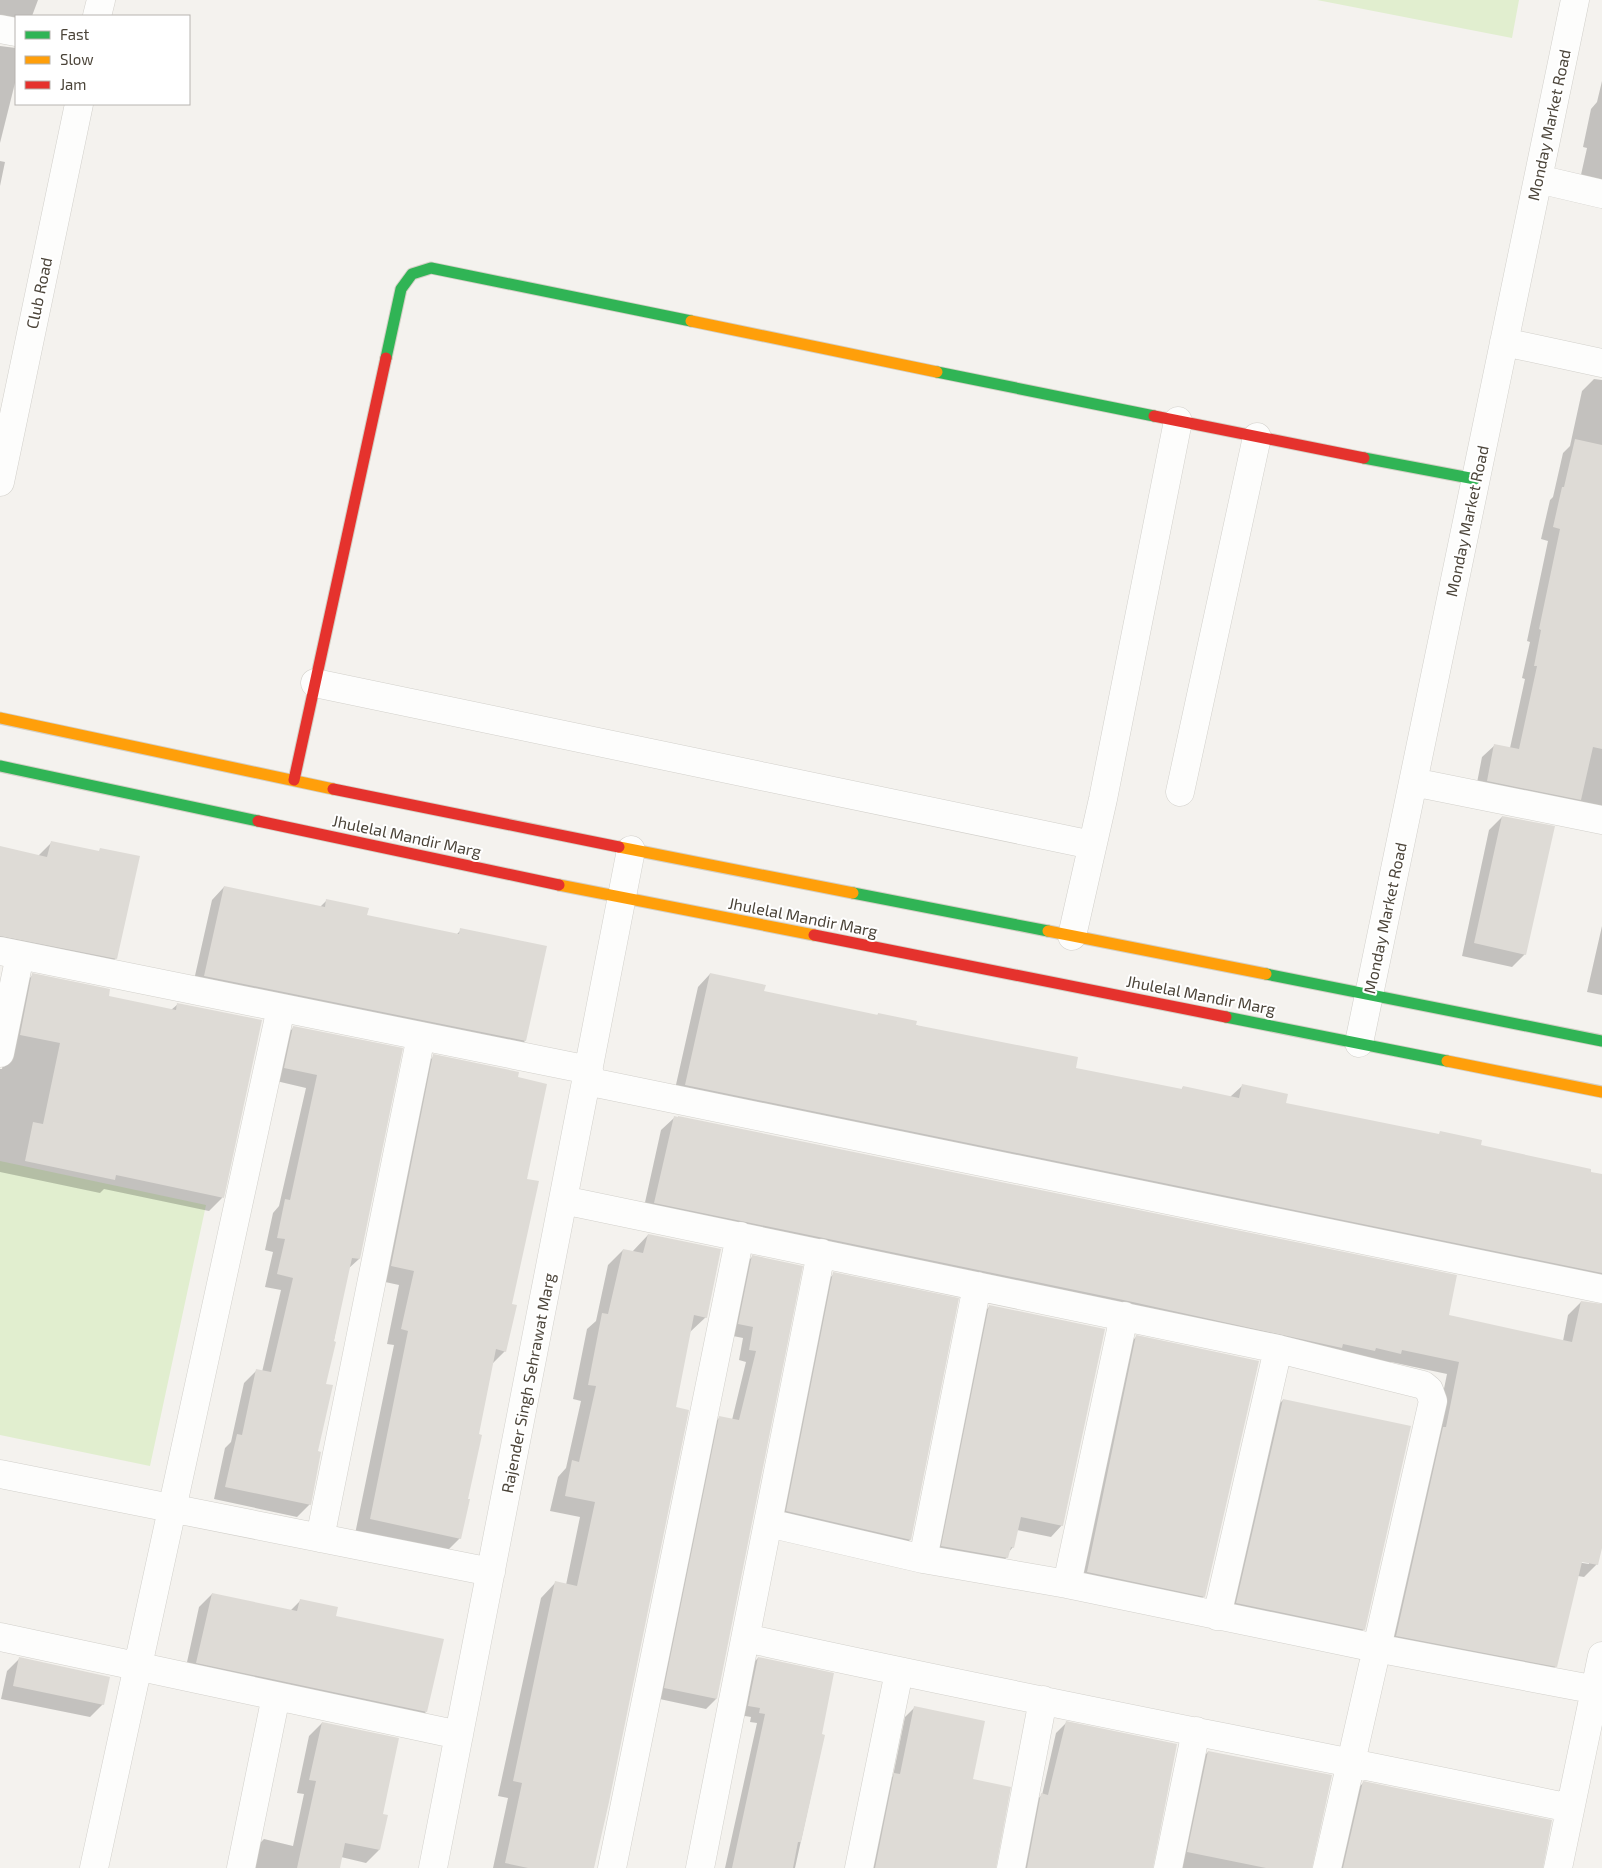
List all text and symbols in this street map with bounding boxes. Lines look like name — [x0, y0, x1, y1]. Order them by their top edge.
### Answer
legend — [15, 15, 190, 105]
text: Fast — [60, 25, 90, 43]
street label: Monday Market Road — [1523, 47, 1574, 202]
text: Slow — [60, 50, 94, 68]
text: Jam — [60, 75, 86, 93]
street label: Club Road — [22, 255, 55, 330]
street label: Monday Market Road — [1441, 443, 1492, 598]
street label: Jhulelal Mandir Marg — [331, 810, 483, 861]
street label: Monday Market Road — [1359, 840, 1410, 995]
street label: Jhulelal Mandir Marg — [727, 893, 879, 940]
street label: Jhulelal Mandir Marg — [1125, 971, 1277, 1018]
street label: Rajender Singh Sehrawat Marg — [497, 1271, 559, 1495]

